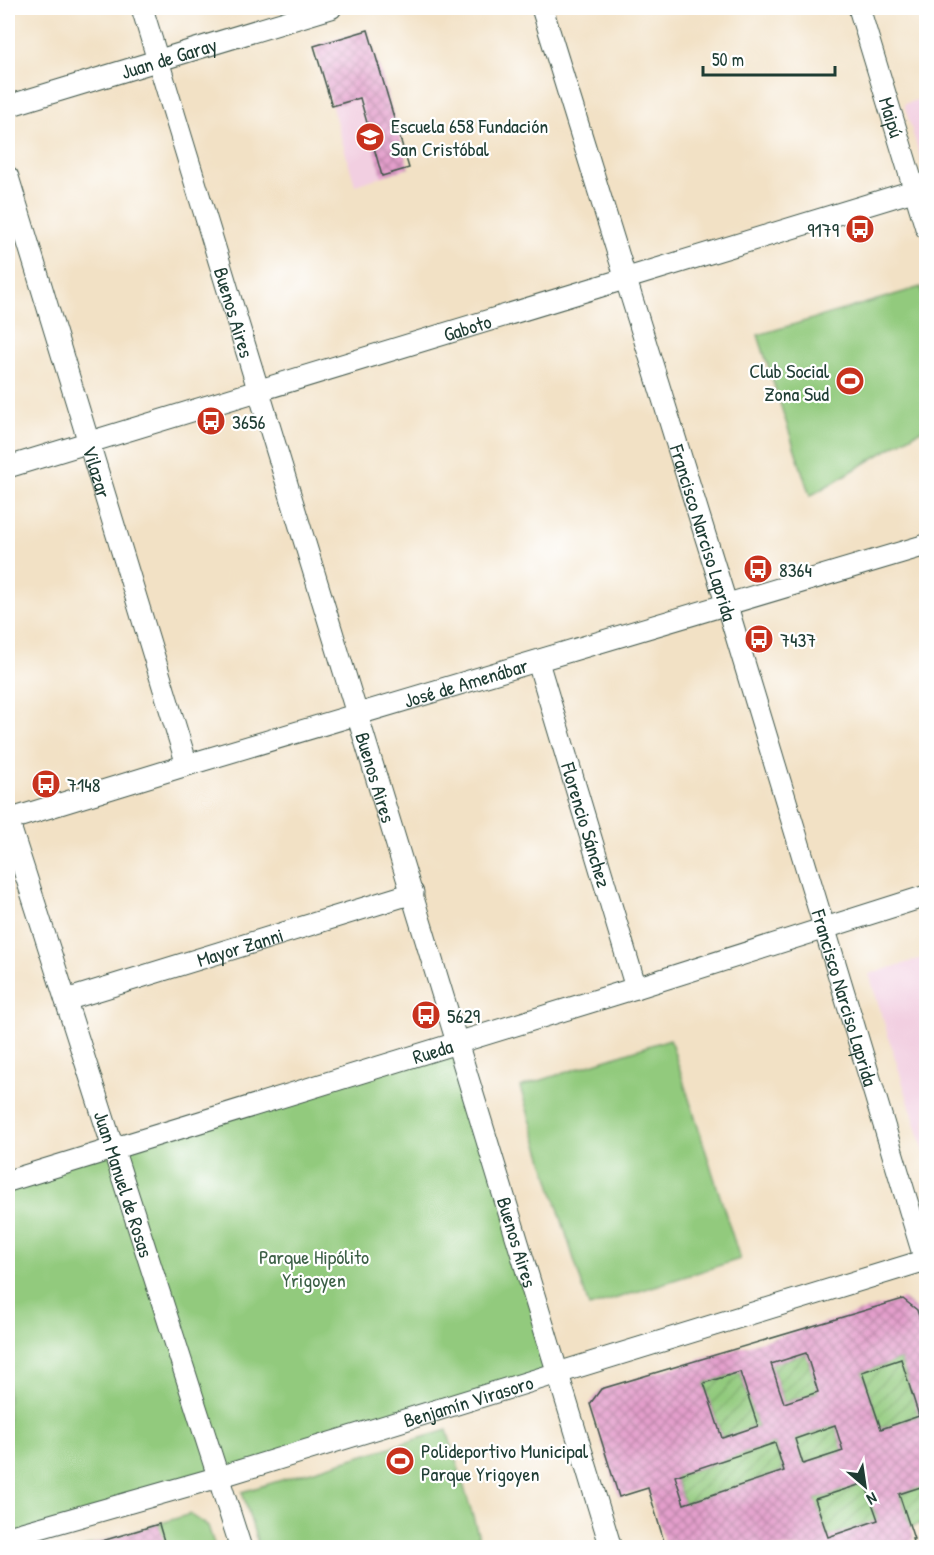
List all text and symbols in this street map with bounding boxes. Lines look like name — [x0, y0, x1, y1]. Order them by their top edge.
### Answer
street label: Juan de Garay — [118, 30, 220, 84]
scale bar — [703, 39, 835, 77]
text: 50 m — [712, 47, 744, 72]
street label: Maipú — [873, 94, 911, 141]
place label: Escuela 658 Fundación San Cristóbal — [391, 112, 548, 162]
school or university icon: Escuela 658 Fundación San Cristóbal — [354, 121, 386, 153]
bus stop icon: 9179 — [844, 213, 876, 245]
place label: 9179 — [807, 216, 839, 243]
street label: Buenos Aires — [208, 264, 261, 361]
street label: Gaboto — [440, 307, 494, 347]
place label: Club Social Zona Sud — [749, 357, 830, 407]
sports icon: Club Social Zona Sud — [834, 365, 866, 397]
bus stop icon: 3656 — [195, 405, 227, 437]
place label: 3656 — [232, 408, 265, 435]
street label: Francisco Narciso Laprida — [664, 440, 744, 624]
street label: Vilazar — [77, 442, 118, 501]
bus stop icon: 8364 — [742, 553, 774, 585]
place label: 8364 — [779, 556, 812, 583]
bus stop icon: 7437 — [743, 623, 775, 655]
place label: 7437 — [780, 626, 816, 653]
street label: José de Amenábar — [400, 651, 531, 713]
street label: Buenos Aires — [350, 729, 403, 826]
street label: Florencio Sánchez — [555, 758, 619, 891]
bus stop icon: 7148 — [30, 768, 62, 800]
place label: 7148 — [67, 771, 100, 798]
street label: Francisco Narciso Laprida — [806, 905, 885, 1089]
street label: Mayor Zanni — [193, 920, 286, 972]
bus stop icon: 5629 — [410, 999, 442, 1031]
place label: 5629 — [447, 1002, 480, 1029]
street label: Rueda — [409, 1032, 456, 1069]
street label: Juan Manuel de Rosas — [88, 1107, 161, 1261]
street label: Buenos Aires — [491, 1194, 544, 1291]
park label: Parque Hipólito Yrigoyen — [259, 1243, 369, 1293]
street label: Benjamín Virasoro — [400, 1368, 536, 1433]
place label: Polideportivo Municipal Parque Yrigoyen — [421, 1437, 589, 1487]
sports icon: Polideportivo Municipal Parque Yrigoyen — [384, 1445, 416, 1477]
north arrow — [835, 1456, 895, 1516]
text: N — [863, 1487, 881, 1511]

